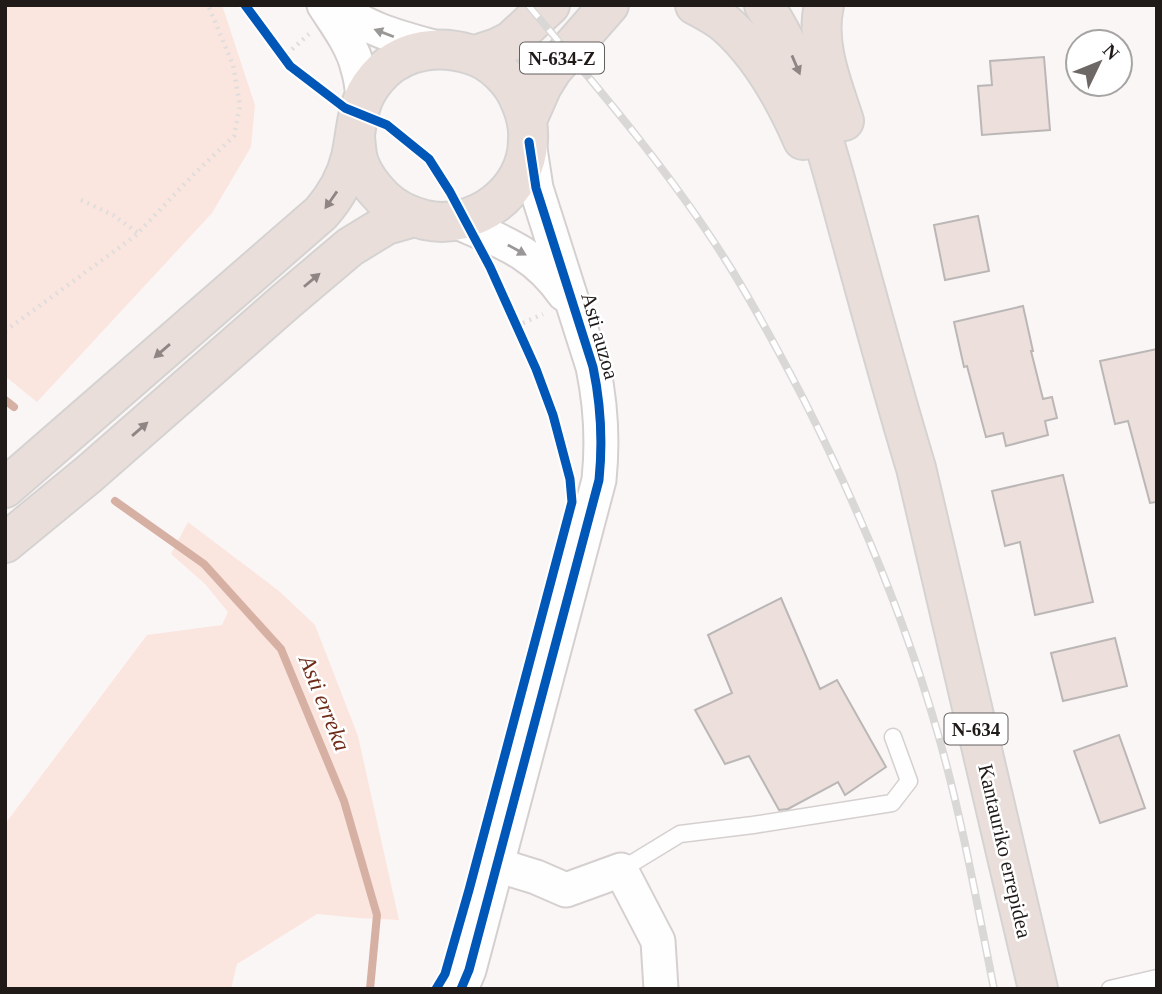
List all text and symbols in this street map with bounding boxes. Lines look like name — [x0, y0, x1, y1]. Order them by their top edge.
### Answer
one-way arrow — [374, 27, 395, 38]
north arrow — [1064, 28, 1134, 98]
text: N — [1099, 40, 1124, 64]
road number: N-634-Z — [520, 43, 604, 74]
one-way arrow — [791, 55, 802, 76]
one-way arrow — [324, 191, 338, 209]
one-way arrow — [507, 244, 526, 256]
one-way arrow — [303, 273, 320, 288]
street label: Asti auzoa — [576, 290, 624, 383]
one-way arrow — [153, 343, 171, 359]
one-way arrow — [132, 422, 149, 437]
water label: Asti erreka — [293, 650, 355, 755]
road number: N-634 — [944, 714, 1007, 744]
street label: Kantauriko errepidea — [973, 762, 1037, 941]

